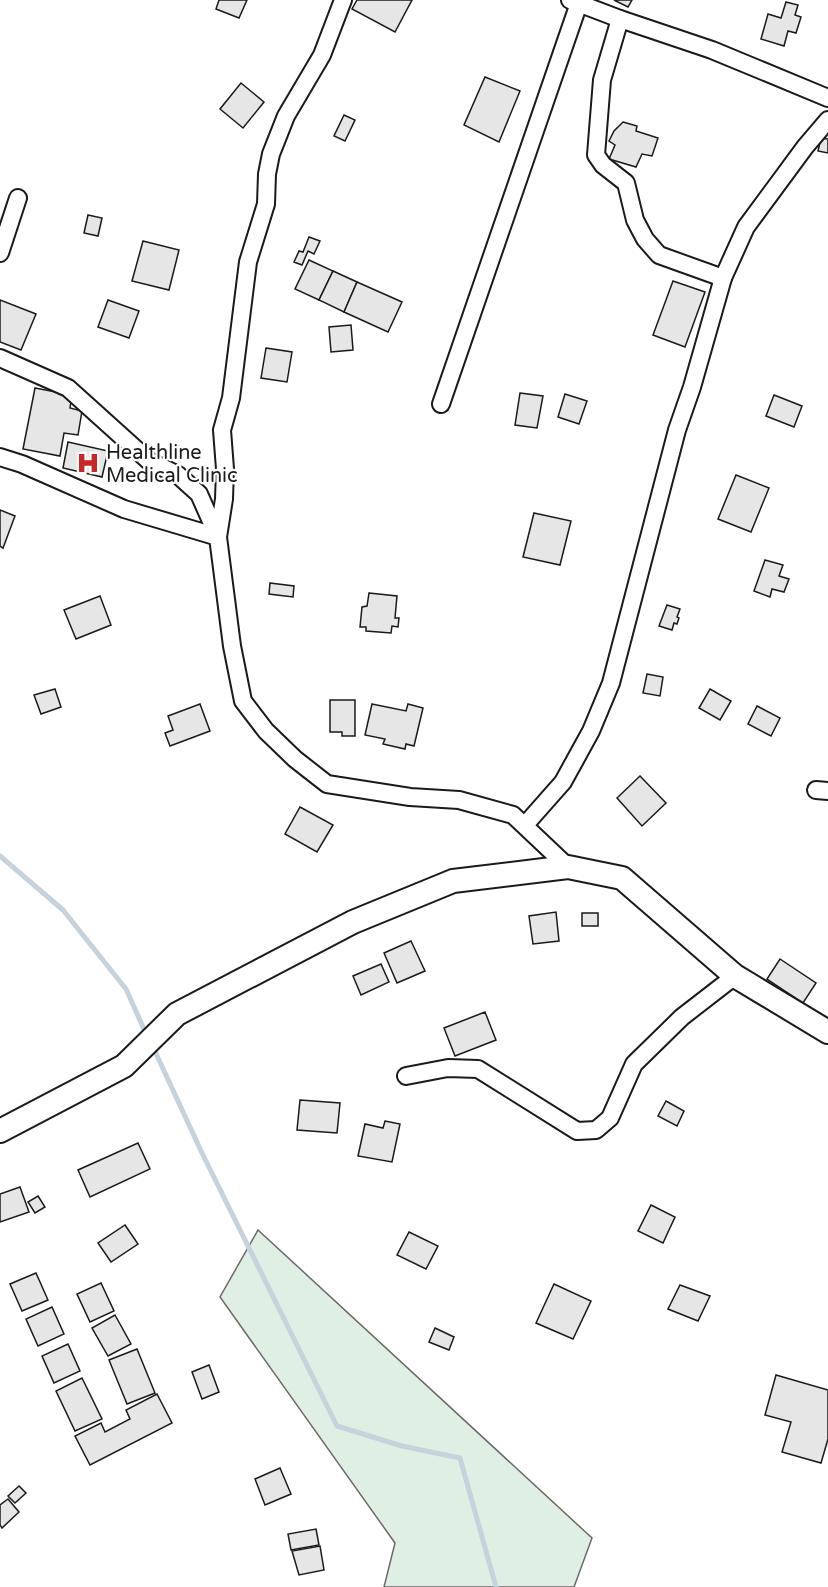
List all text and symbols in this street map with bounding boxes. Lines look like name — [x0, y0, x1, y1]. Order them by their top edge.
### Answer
place label: Healthline Medical Clinic — [106, 441, 238, 488]
hospital icon: Healthline Medical Clinic — [75, 450, 101, 476]

